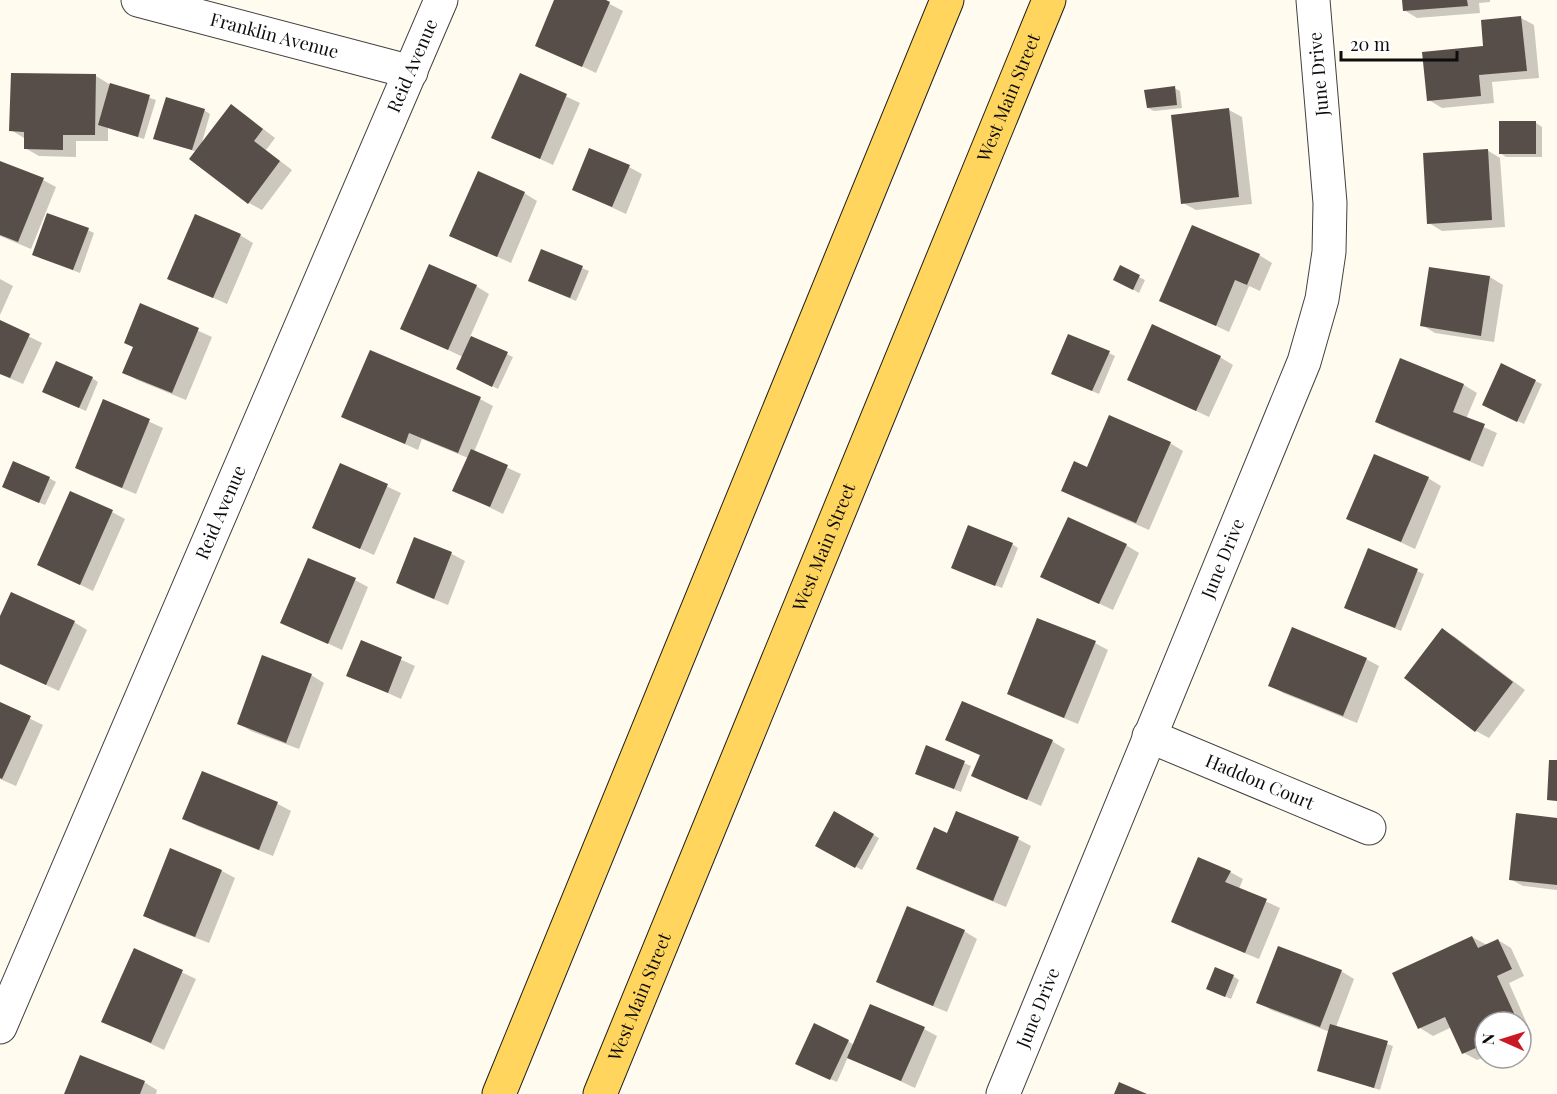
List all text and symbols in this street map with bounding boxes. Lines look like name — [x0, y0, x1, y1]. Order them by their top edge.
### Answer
street label: Franklin Avenue — [208, 7, 341, 63]
street label: Reid Avenue — [381, 15, 443, 116]
scale bar — [1341, 24, 1456, 62]
street label: West Main Street — [971, 29, 1045, 166]
street label: June Drive — [1302, 31, 1334, 118]
text: 20 m — [1350, 32, 1390, 56]
street label: Reid Avenue — [189, 461, 251, 563]
street label: West Main Street — [786, 479, 861, 615]
street label: June Drive — [1195, 514, 1249, 603]
street label: Haddon Court — [1202, 748, 1319, 815]
street label: West Main Street — [602, 928, 676, 1065]
street label: June Drive — [1010, 964, 1065, 1052]
north arrow — [1473, 1010, 1533, 1070]
text: N — [1477, 1032, 1498, 1046]

